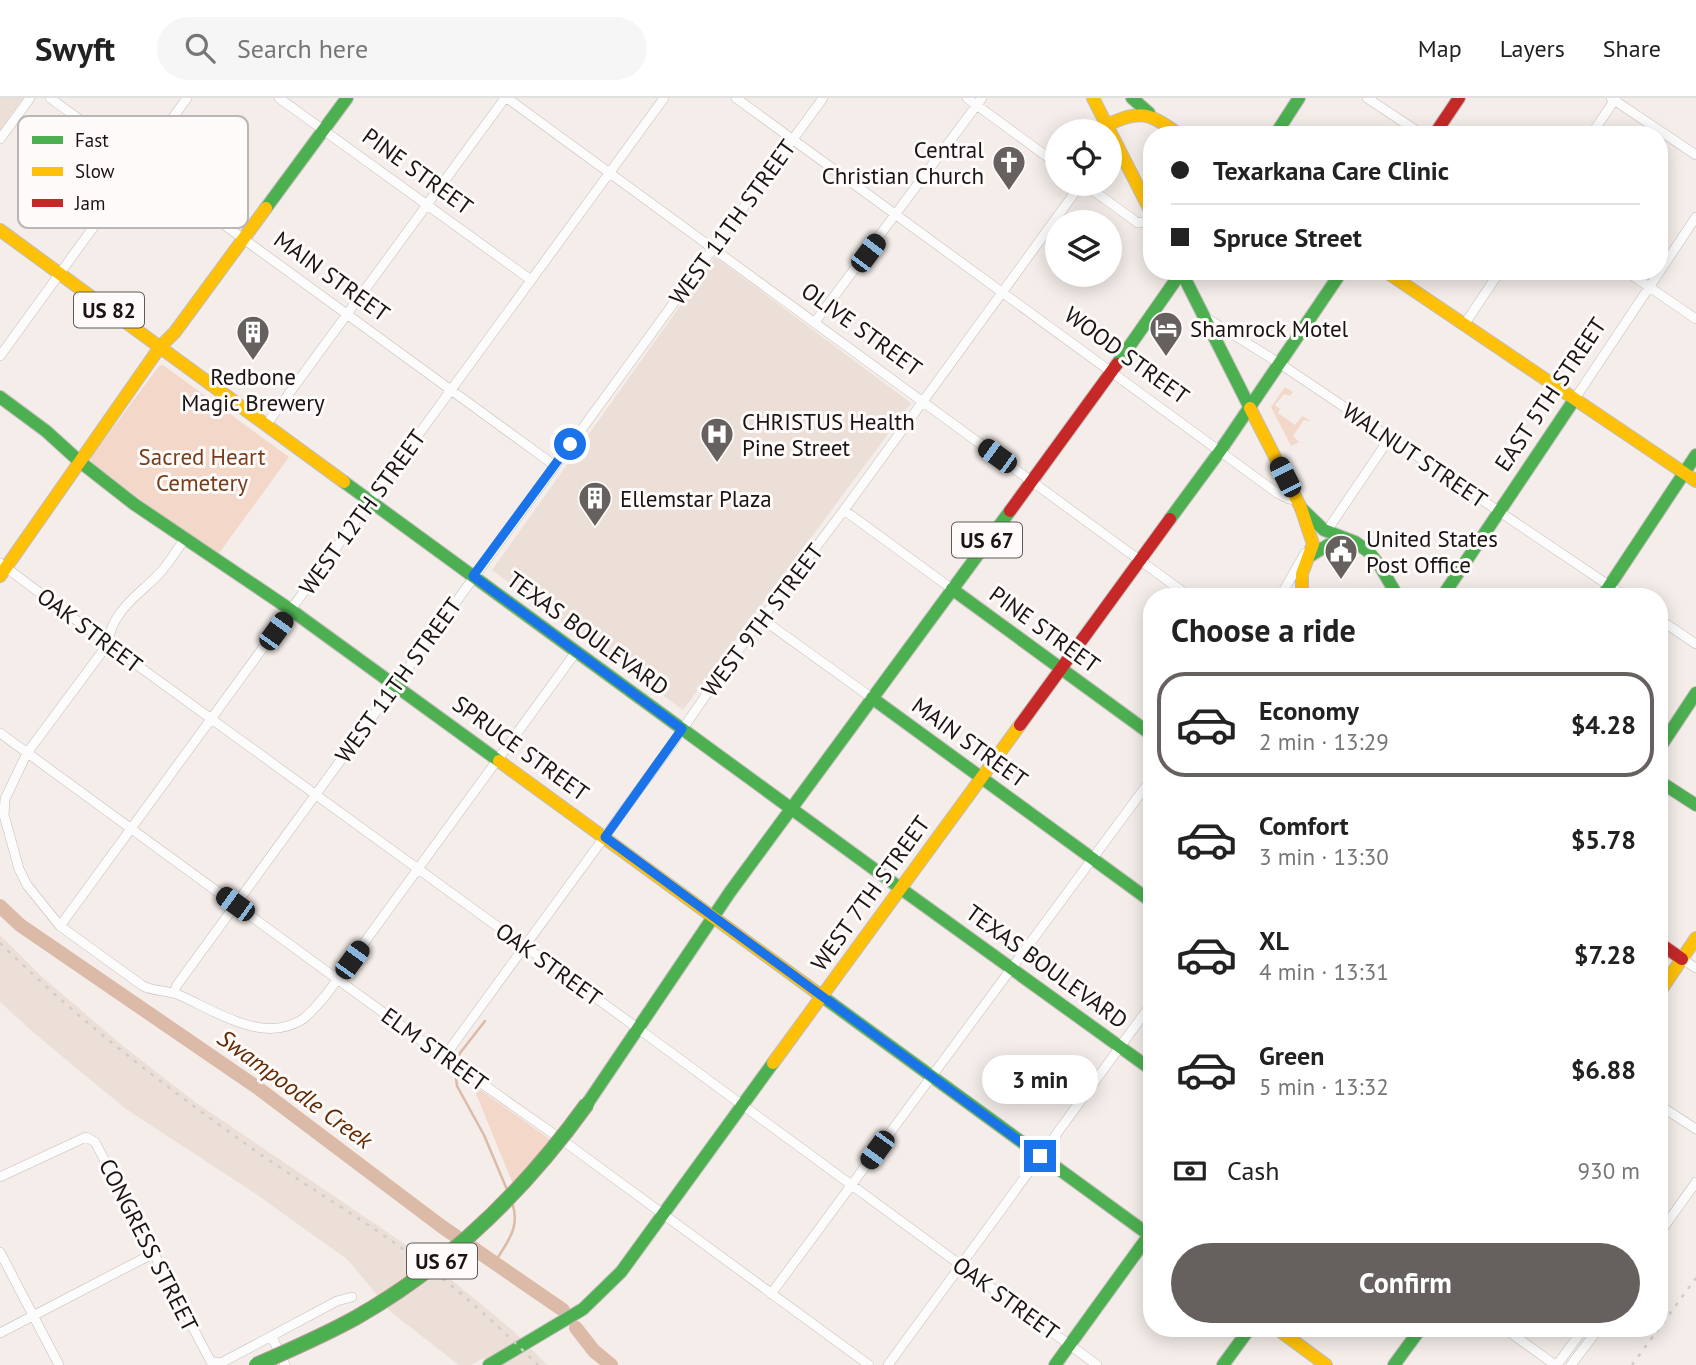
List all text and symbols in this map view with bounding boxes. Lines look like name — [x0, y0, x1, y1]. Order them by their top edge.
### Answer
search box — [157, 17, 647, 80]
text: Swyft — [35, 27, 115, 70]
icon: search — [181, 29, 219, 67]
text: Search here — [237, 32, 368, 65]
text: Map — [1418, 33, 1462, 64]
text: Layers — [1500, 33, 1565, 64]
text: Share — [1603, 33, 1661, 64]
legend — [18, 116, 248, 228]
map controls — [1045, 119, 1122, 287]
button: locate — [1045, 119, 1122, 196]
street label: PINE STREET — [357, 121, 479, 221]
text: Fast — [75, 128, 109, 152]
street label: WEST 11TH STREET — [662, 134, 802, 310]
place label: Central Christian Church — [822, 135, 984, 190]
church icon: Central Christian Church — [990, 143, 1028, 192]
text: Texarkana Care Clinic — [1213, 154, 1449, 187]
text: Slow — [75, 159, 115, 183]
text: Jam — [74, 191, 105, 215]
button: layers — [1045, 210, 1122, 287]
text: Spruce Street — [1213, 221, 1362, 254]
street label: MAIN STREET — [268, 224, 396, 328]
car — [847, 230, 890, 276]
street label: OLIVE STREET — [796, 276, 928, 383]
road number: US 82 — [74, 292, 144, 328]
street label: WOOD STREET — [1059, 300, 1195, 410]
hotel icon: Shamrock Motel — [1147, 309, 1185, 358]
street label: EAST 5TH STREET — [1488, 312, 1612, 476]
building icon: Redbone Magic Brewery — [234, 313, 272, 362]
place label: Shamrock Motel — [1190, 314, 1349, 343]
place label: Redbone Magic Brewery — [181, 362, 325, 417]
street label: WALNUT STREET — [1337, 396, 1493, 514]
place label: CHRISTUS Health Pine Street — [742, 407, 915, 462]
hospital icon: CHRISTUS Health Pine Street — [698, 415, 736, 464]
street label: WEST 12TH STREET — [292, 424, 432, 600]
route start — [554, 428, 586, 460]
car — [974, 435, 1021, 477]
park label: Sacred Heart Cemetery — [139, 442, 266, 497]
car — [1267, 454, 1304, 500]
building icon: Ellemstar Plaza — [576, 479, 614, 528]
place label: Ellemstar Plaza — [620, 484, 772, 513]
road number: US 67 — [952, 522, 1022, 558]
place label: United States Post Office — [1366, 524, 1498, 579]
public building icon: United States Post Office — [1322, 532, 1360, 581]
street label: WEST 9TH STREET — [695, 537, 829, 702]
street label: TEXAS BOULEVARD — [501, 565, 675, 701]
street label: PINE STREET — [984, 579, 1106, 679]
street label: OAK STREET — [32, 581, 148, 679]
street label: WEST 11TH STREET — [328, 592, 468, 768]
car — [256, 608, 297, 654]
text: Choose a ride — [1171, 609, 1356, 651]
street label: SPRUCE STREET — [447, 689, 595, 807]
street label: MAIN STREET — [906, 690, 1034, 794]
icon: car — [1175, 693, 1238, 756]
text: Economy — [1259, 694, 1359, 727]
text: $4.28 — [1571, 708, 1636, 741]
text: 2 min · 13:29 — [1259, 727, 1389, 756]
icon: car — [1175, 808, 1238, 871]
text: Comfort — [1259, 809, 1349, 842]
street label: WEST 7TH STREET — [804, 810, 936, 976]
text: $5.78 — [1571, 823, 1636, 856]
text: 3 min · 13:30 — [1259, 842, 1389, 871]
car — [212, 883, 259, 925]
street label: TEXAS BOULEVARD — [960, 898, 1134, 1034]
street label: OAK STREET — [490, 916, 608, 1012]
icon: car — [1175, 923, 1238, 986]
text: XL — [1259, 924, 1289, 957]
car — [332, 937, 373, 983]
text: $7.28 — [1574, 938, 1636, 971]
text: 4 min · 13:31 — [1259, 957, 1389, 986]
street label: ELM STREET — [376, 1001, 494, 1097]
water label: Swampoodle Creek — [211, 1022, 380, 1156]
icon: car — [1175, 1038, 1238, 1101]
text: Green — [1259, 1039, 1324, 1072]
text: $6.88 — [1571, 1053, 1636, 1086]
callout: 3 min — [982, 1054, 1098, 1104]
text: 3 min — [1012, 1065, 1068, 1094]
text: 5 min · 13:32 — [1259, 1072, 1389, 1101]
car — [857, 1127, 898, 1173]
route end — [1024, 1140, 1056, 1172]
icon: cash — [1171, 1152, 1209, 1190]
street label: CONGRESS STREET — [93, 1154, 205, 1337]
text: Cash — [1227, 1154, 1279, 1187]
text: 930 m — [1578, 1156, 1640, 1185]
button: Confirm — [1171, 1243, 1640, 1323]
road number: US 67 — [407, 1244, 477, 1278]
street label: OAK STREET — [947, 1250, 1065, 1346]

